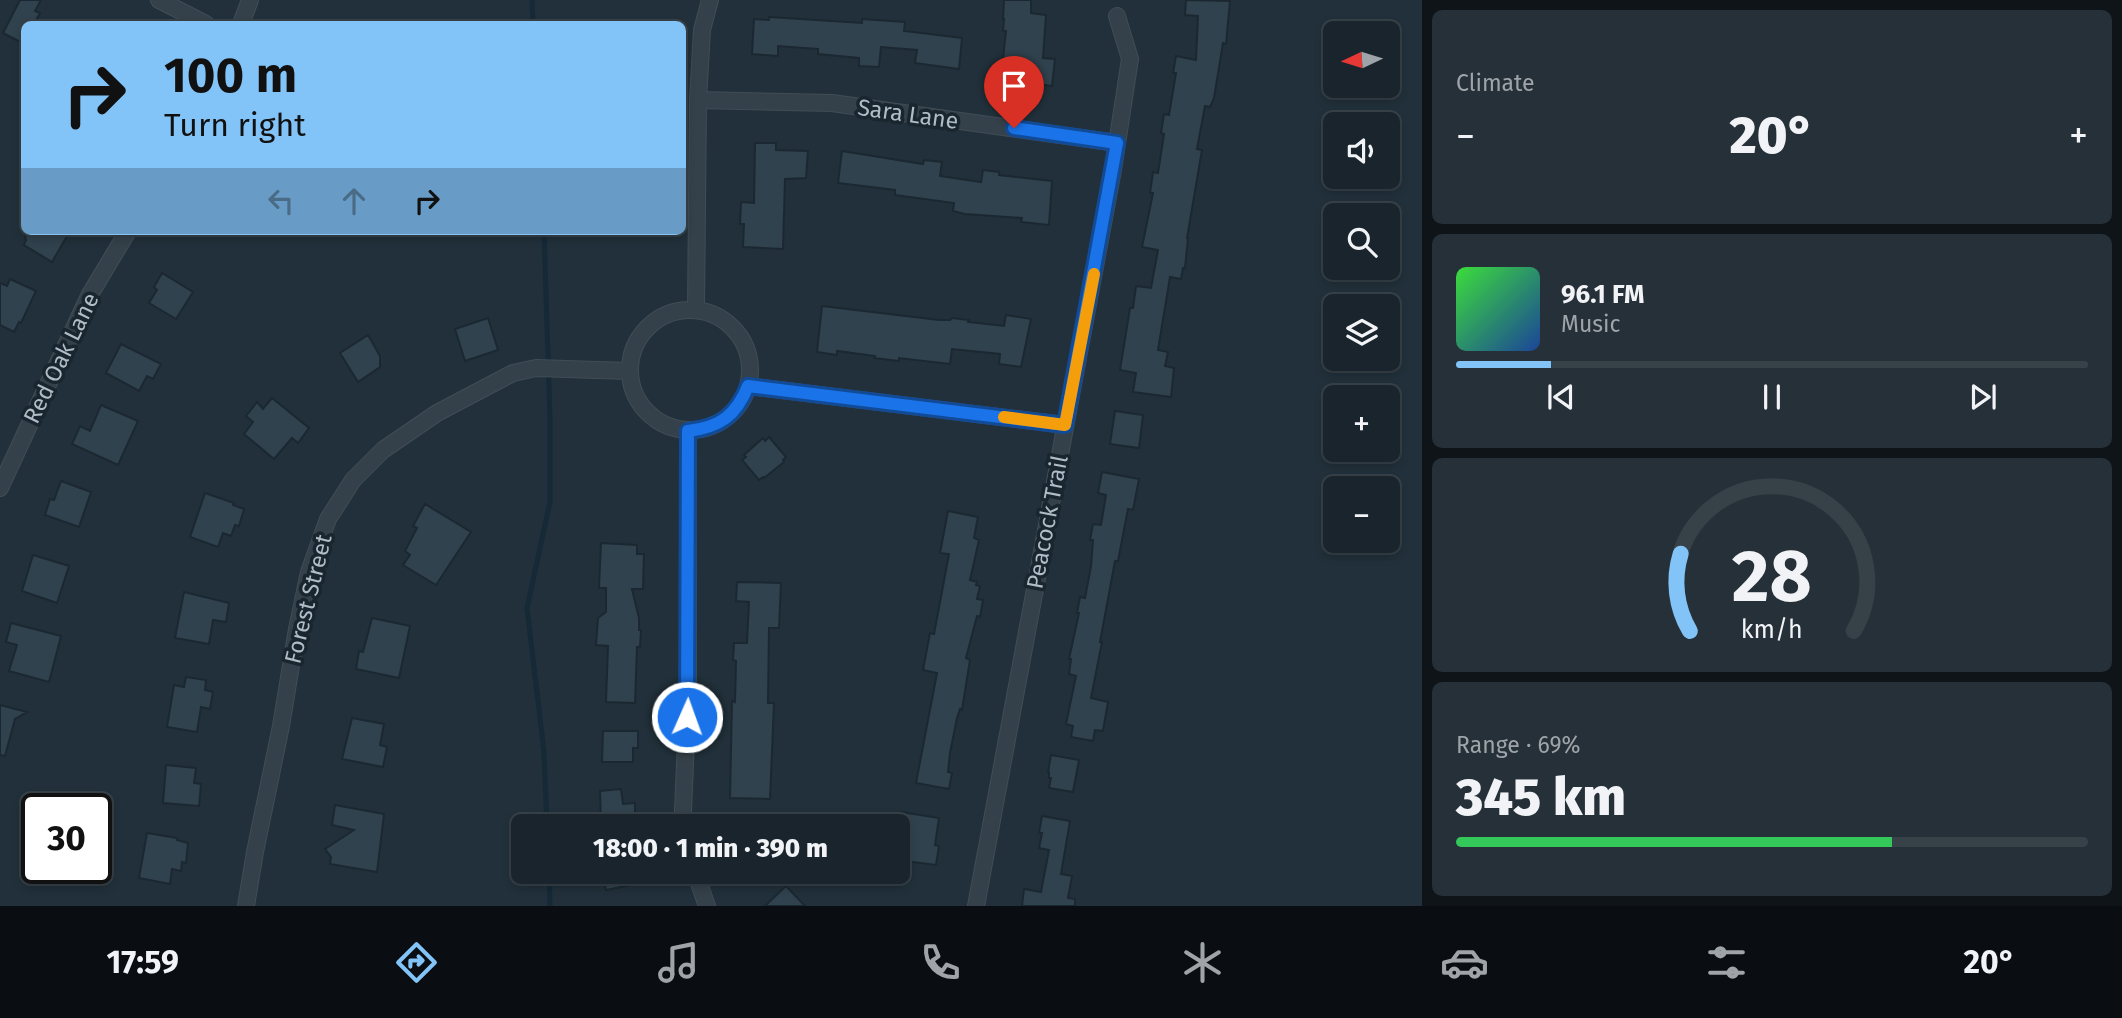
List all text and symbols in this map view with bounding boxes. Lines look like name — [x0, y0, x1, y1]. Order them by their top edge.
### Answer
north arrow — [1323, 21, 1400, 98]
map controls — [1323, 21, 1400, 553]
text: 100 m — [164, 46, 297, 105]
icon: right — [49, 49, 140, 140]
pin — [984, 56, 1044, 128]
icon: arrive — [995, 67, 1033, 105]
text: Climate — [1456, 69, 1535, 97]
street label: Sara Lane — [856, 93, 960, 135]
text: 20° — [1729, 104, 1815, 167]
text: Turn right — [164, 106, 306, 144]
button: sound — [1323, 112, 1400, 189]
text: − — [1456, 113, 1475, 159]
text: + — [2069, 113, 2088, 159]
icon: left — [262, 182, 300, 220]
icon: ahead — [335, 182, 373, 220]
icon: right — [408, 182, 446, 220]
button: search — [1323, 203, 1400, 280]
text: 96.1 FM — [1561, 279, 1645, 310]
street label: Red Oak Lane — [17, 288, 105, 428]
button: layers — [1323, 294, 1400, 371]
text: Music — [1561, 310, 1621, 338]
icon: previous — [1542, 378, 1580, 416]
icon: pause — [1753, 378, 1791, 416]
icon: next — [1964, 378, 2002, 416]
button: + — [1323, 385, 1400, 462]
street label: Peacock Trail — [1020, 453, 1074, 591]
button: − — [1323, 476, 1400, 553]
street label: Forest Street — [278, 531, 338, 667]
text: 28 — [1732, 533, 1812, 620]
text: km/h — [1741, 615, 1803, 645]
position arrow — [650, 680, 724, 754]
text: Range · 69% — [1456, 731, 1581, 759]
text: 345 km — [1456, 766, 1626, 829]
speed limit sign: 30 — [21, 793, 112, 884]
text: 18:00 · 1 min · 390 m — [593, 833, 828, 864]
icon: directions — [392, 938, 441, 987]
icon: music — [654, 938, 703, 987]
icon: phone — [916, 938, 965, 987]
icon: climate — [1178, 938, 1227, 987]
icon: car — [1440, 938, 1489, 987]
icon: filters — [1702, 938, 1751, 987]
text: 17:59 — [106, 943, 179, 981]
text: 20° — [1964, 943, 2015, 981]

